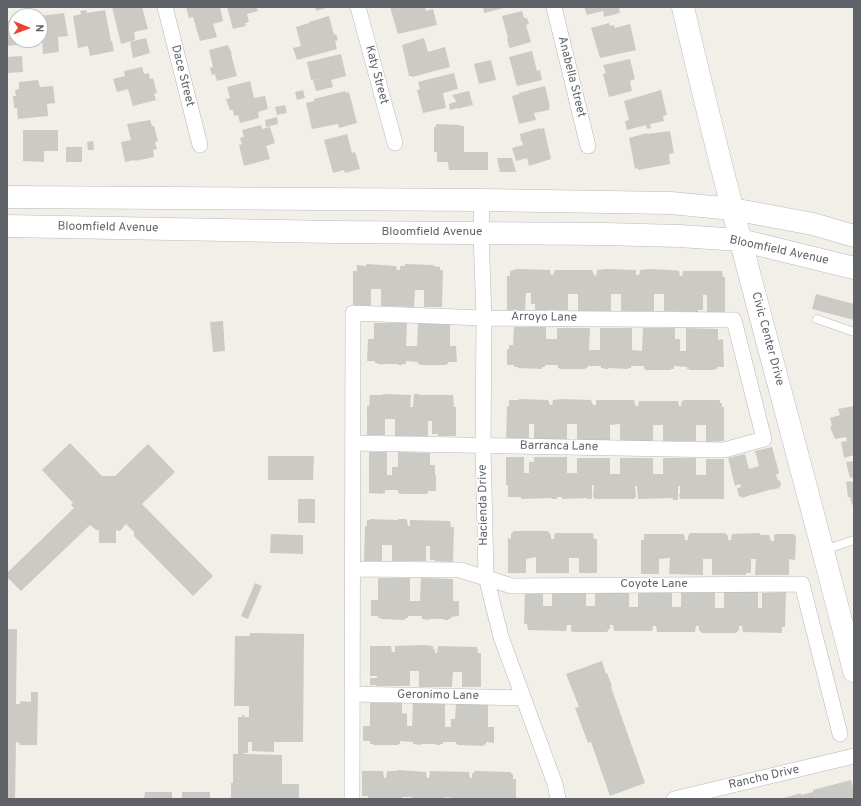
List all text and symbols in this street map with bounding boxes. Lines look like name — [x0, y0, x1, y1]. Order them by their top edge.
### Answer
north arrow — [8, 8, 48, 48]
text: N — [32, 24, 46, 32]
street label: Anabella Street — [554, 35, 588, 119]
street label: Dace Street — [167, 44, 197, 108]
street label: Katy Street — [361, 44, 391, 106]
street label: Bloomfield Avenue — [57, 220, 159, 236]
street label: Bloomfield Avenue — [381, 226, 483, 240]
street label: Bloomfield Avenue — [728, 233, 830, 269]
street label: Civic Center Drive — [748, 290, 786, 388]
street label: Arroyo Lane — [511, 310, 577, 326]
street label: Barranca Lane — [520, 439, 598, 455]
street label: Hacienda Drive — [476, 464, 492, 546]
street label: Coyote Lane — [620, 578, 688, 592]
street label: Geronimo Lane — [397, 688, 479, 704]
street label: Rancho Drive — [727, 763, 801, 793]

